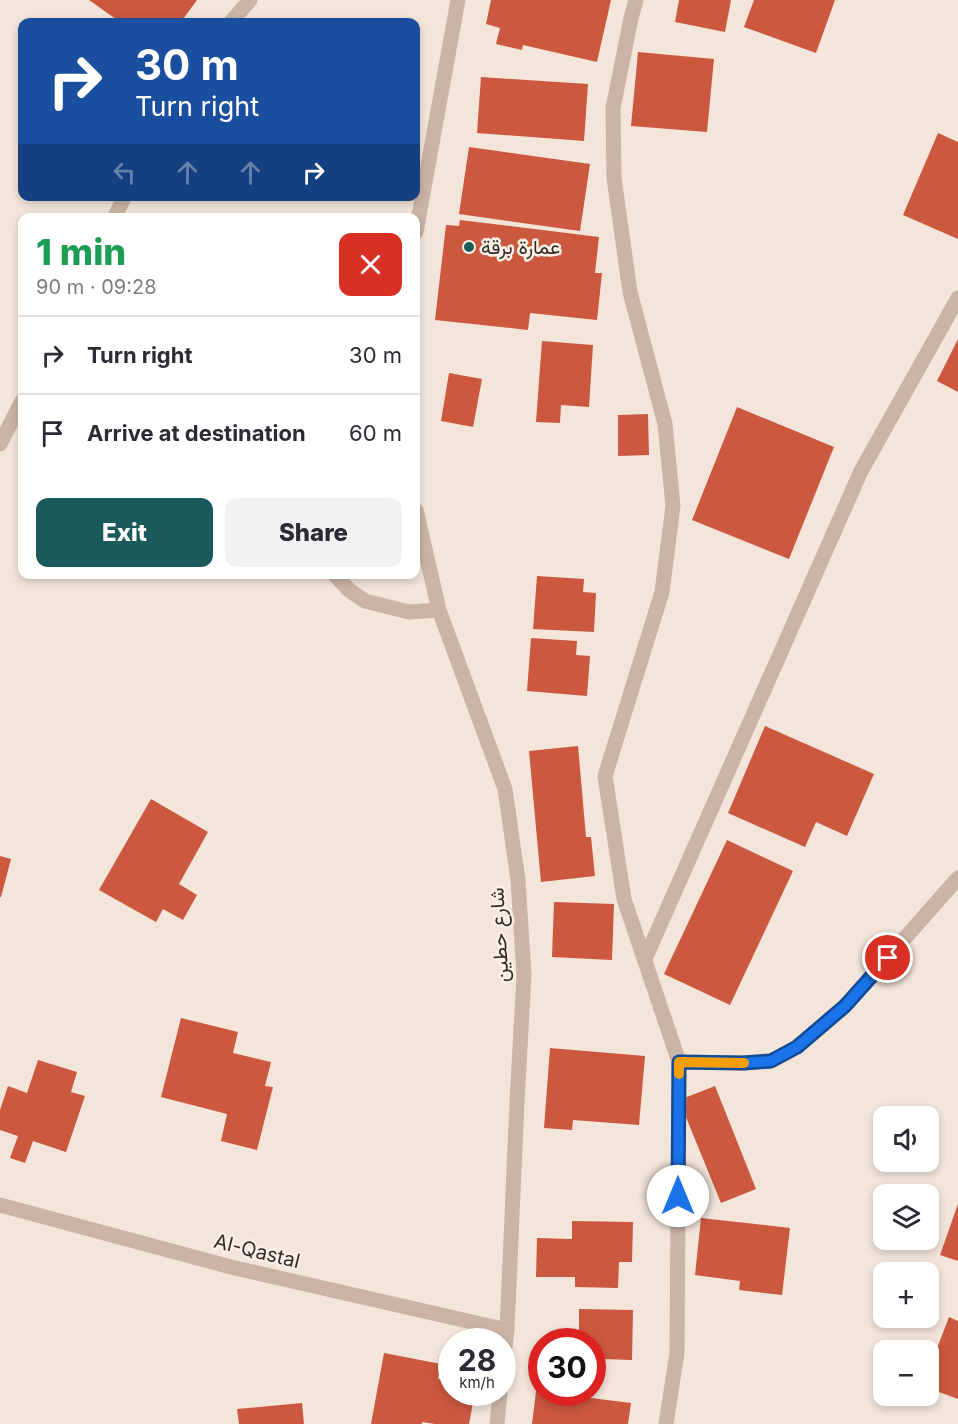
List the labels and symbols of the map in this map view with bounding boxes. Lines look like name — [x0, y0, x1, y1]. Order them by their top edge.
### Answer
place label: عمارة برقة — [481, 235, 560, 260]
marker: عمارة برقة — [462, 240, 476, 254]
street label: شارع حطين — [485, 887, 515, 983]
pin — [862, 932, 913, 983]
position arrow — [646, 1164, 710, 1228]
street label: Al-Qastal — [212, 1229, 302, 1273]
speed limit sign: 30 — [528, 1328, 606, 1406]

